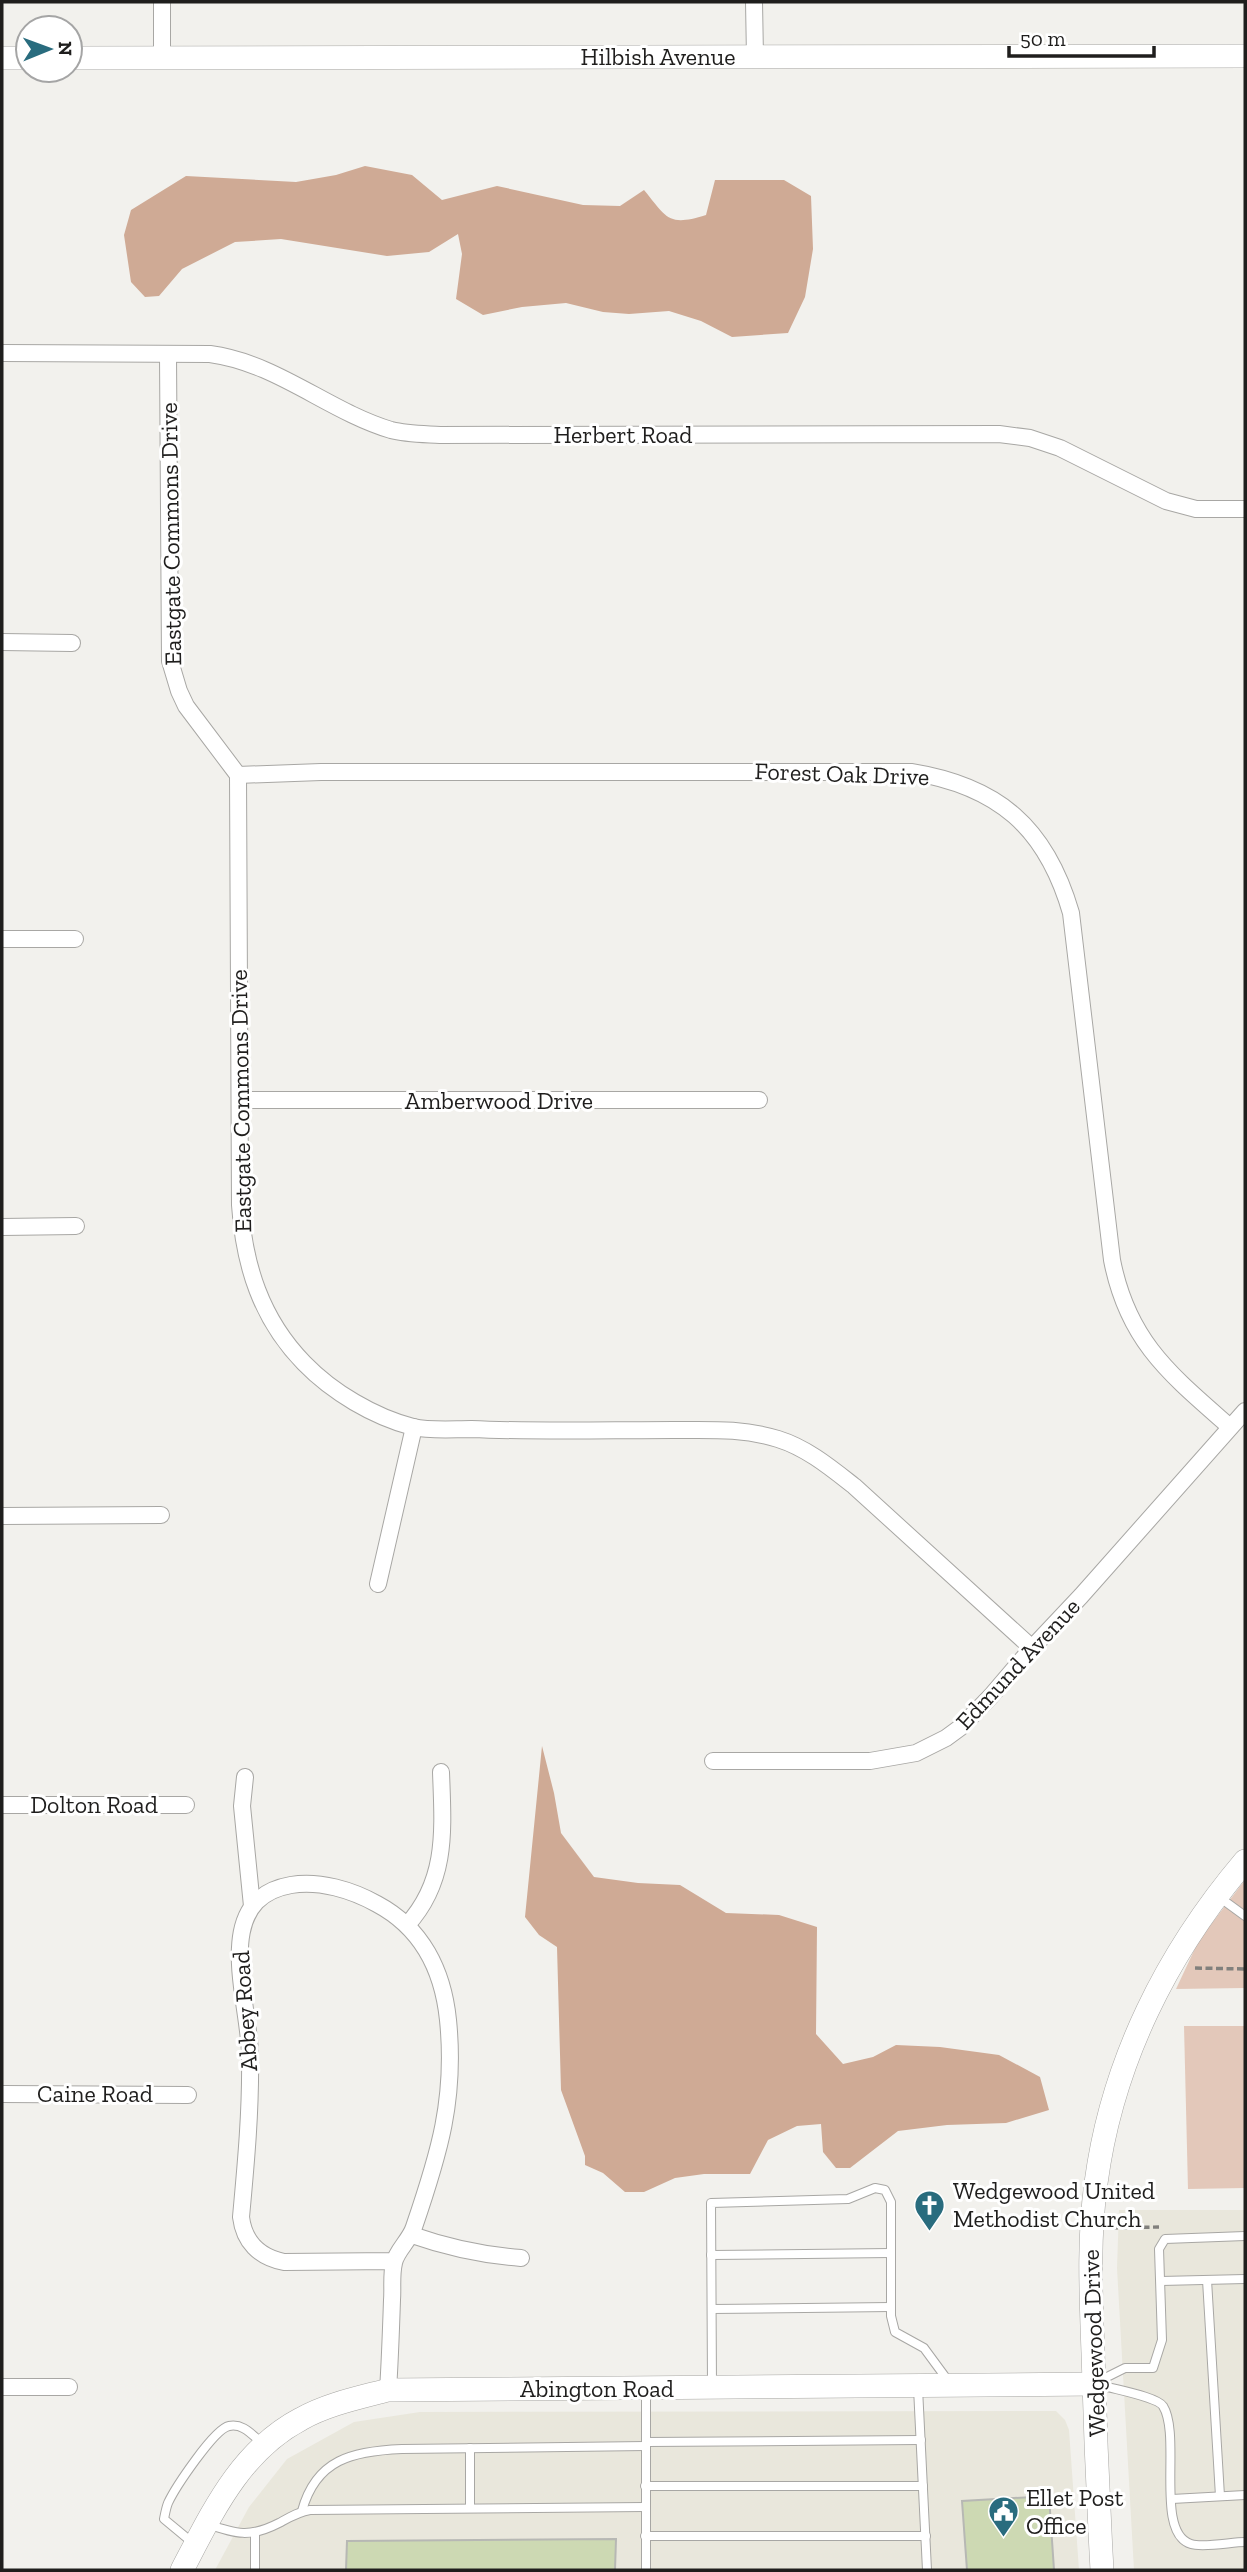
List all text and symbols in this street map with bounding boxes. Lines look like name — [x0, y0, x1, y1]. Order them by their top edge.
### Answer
north arrow — [14, 14, 84, 84]
scale bar — [1009, 14, 1154, 58]
text: 50 m — [1020, 26, 1066, 51]
text: N — [54, 41, 77, 56]
street label: Hilbish Avenue — [580, 42, 736, 71]
street label: Eastgate Commons Drive — [154, 402, 187, 666]
street label: Herbert Road — [553, 420, 693, 449]
street label: Forest Oak Drive — [754, 756, 930, 791]
street label: Eastgate Commons Drive — [224, 969, 257, 1233]
street label: Amberwood Drive — [405, 1086, 593, 1115]
street label: Edmund Avenue — [949, 1592, 1086, 1735]
street label: Dolton Road — [30, 1790, 158, 1819]
street label: Abbey Road — [226, 1950, 263, 2072]
street label: Caine Road — [37, 2079, 153, 2108]
place label: Wedgewood United Methodist Church — [953, 2176, 1155, 2233]
church icon: Wedgewood United Methodist Church — [913, 2188, 947, 2232]
street label: Wedgewood Drive — [1076, 2249, 1111, 2437]
street label: Abington Road — [520, 2374, 674, 2403]
place label: Ellet Post Office — [1026, 2483, 1124, 2540]
public building icon: Ellet Post Office — [986, 2495, 1020, 2539]

